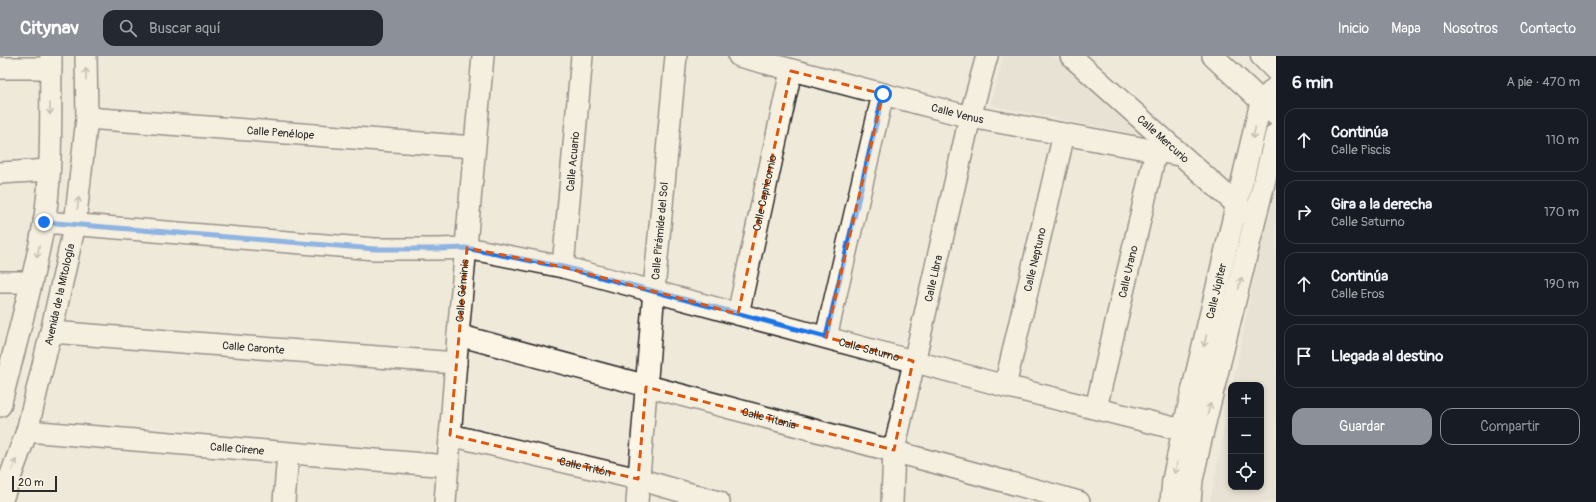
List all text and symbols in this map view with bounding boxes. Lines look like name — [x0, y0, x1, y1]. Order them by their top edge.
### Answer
search box — [103, 10, 383, 46]
text: Citynav — [20, 16, 79, 40]
icon: search — [117, 17, 139, 39]
text: Buscar aquí — [149, 19, 221, 38]
text: Inicio — [1338, 20, 1369, 37]
text: Mapa — [1391, 20, 1421, 37]
text: Nosotros — [1443, 20, 1498, 37]
text: Contacto — [1520, 20, 1576, 37]
one-way arrow — [83, 68, 90, 81]
text: 6 min — [1292, 72, 1333, 93]
text: A pie · 470 m — [1506, 74, 1580, 90]
route start — [874, 85, 892, 103]
street label: Calle Venus — [930, 101, 985, 126]
one-way arrow — [46, 102, 54, 115]
street label: Calle Mercurio — [1134, 113, 1192, 166]
text: Continúa — [1331, 123, 1388, 142]
street label: Calle Penélope — [246, 124, 315, 142]
one-way arrow — [1249, 126, 1257, 139]
icon: ahead — [1293, 129, 1315, 151]
street label: Calle Acuario — [564, 131, 582, 192]
text: 110 m — [1546, 132, 1579, 148]
text: Calle Piscis — [1331, 142, 1391, 158]
street label: Calle Capricornio — [750, 154, 780, 232]
street label: Calle Pirámide del Sol — [649, 182, 671, 280]
text: Gira a la derecha — [1331, 195, 1432, 214]
one-way arrow — [74, 197, 81, 210]
icon: right — [1293, 201, 1315, 223]
text: 170 m — [1544, 204, 1579, 220]
route end — [35, 213, 53, 231]
text: Calle Saturno — [1331, 214, 1405, 230]
street label: Calle Neptuno — [1021, 226, 1049, 293]
street label: Avenida de la Mitología — [42, 242, 77, 347]
street label: Calle Urano — [1116, 244, 1141, 299]
one-way arrow — [33, 245, 41, 258]
street label: Calle Libra — [922, 254, 945, 303]
street label: Calle Géminis — [453, 259, 472, 323]
street label: Calle Júpiter — [1204, 262, 1229, 320]
text: Continúa — [1331, 267, 1388, 286]
icon: ahead — [1293, 273, 1315, 295]
text: 190 m — [1544, 276, 1579, 292]
one-way arrow — [1236, 277, 1244, 290]
text: Calle Eros — [1331, 286, 1384, 302]
one-way arrow — [1201, 334, 1208, 347]
street label: Calle Saturno — [837, 335, 901, 364]
street label: Calle Caronte — [222, 339, 286, 357]
icon: arrive — [1293, 345, 1315, 367]
text: Llegada al destino — [1331, 347, 1443, 366]
map controls — [1228, 382, 1264, 490]
button: + — [1228, 382, 1264, 418]
one-way arrow — [1205, 403, 1213, 416]
street label: Calle Titania — [740, 405, 798, 432]
button: Guardar — [1292, 408, 1432, 445]
button: Compartir — [1440, 408, 1580, 445]
button: − — [1228, 418, 1264, 454]
street label: Calle Cirene — [210, 440, 265, 458]
button: locate — [1228, 454, 1264, 490]
street label: Calle Tritón — [558, 455, 613, 480]
one-way arrow — [11, 460, 19, 472]
one-way arrow — [1171, 461, 1179, 474]
scale bar — [12, 474, 57, 493]
text: 20 m — [18, 476, 44, 489]

